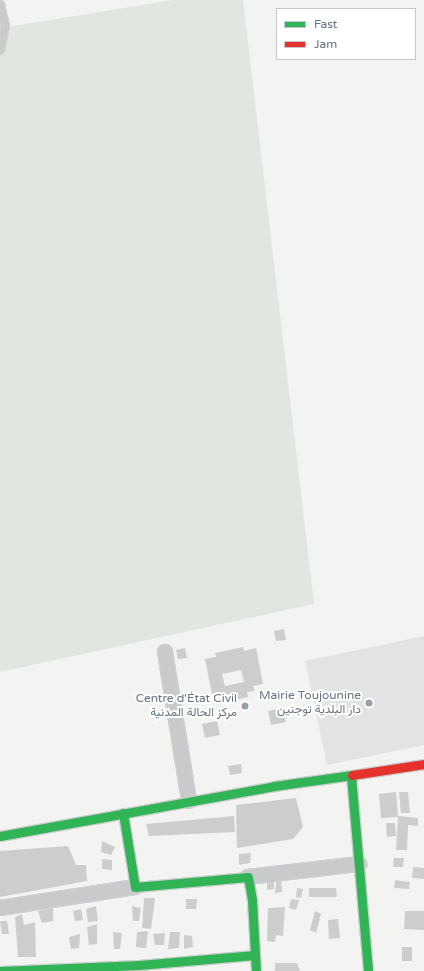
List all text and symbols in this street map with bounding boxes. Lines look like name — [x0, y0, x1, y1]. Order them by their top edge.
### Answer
legend — [276, 8, 416, 60]
text: Fast — [314, 17, 337, 31]
text: Jam — [314, 37, 337, 51]
place label: Mairie Toujounine دار البلدية توجنين — [259, 689, 361, 717]
place label: Centre d'État Civil مركز الحالة المدنية — [136, 692, 237, 720]
marker: Mairie Toujounine دار البلدية توجنين — [364, 698, 374, 708]
marker: Centre d'État Civil مركز الحالة المدنية — [240, 701, 250, 711]

